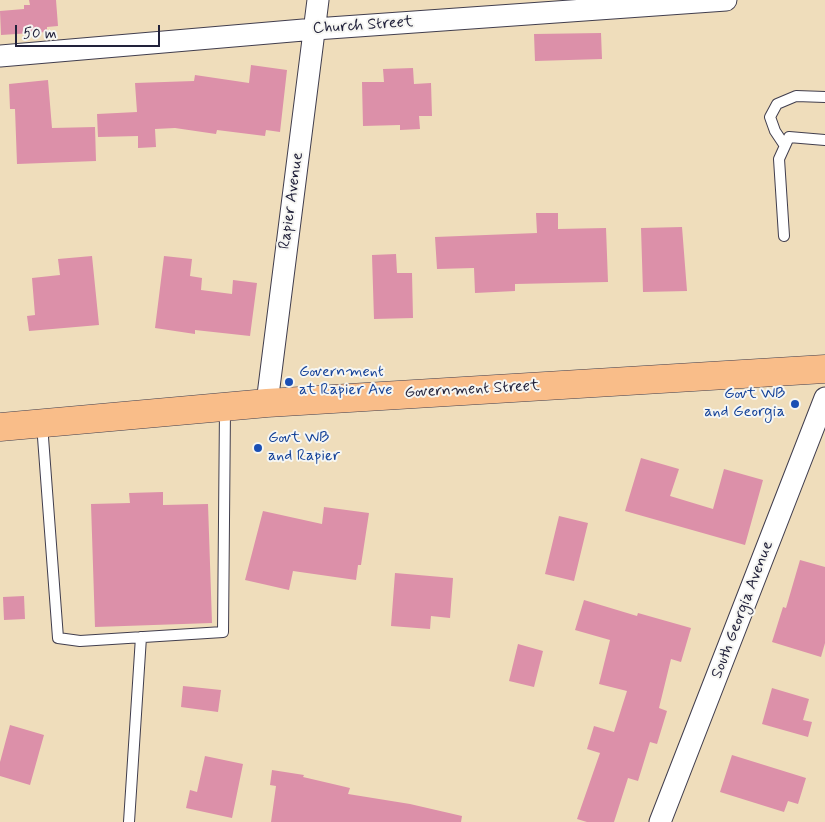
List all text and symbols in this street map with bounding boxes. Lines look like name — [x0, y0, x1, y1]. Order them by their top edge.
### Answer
street label: Church Street — [312, 13, 414, 39]
scale bar — [18, 15, 162, 47]
text: 50 m — [23, 24, 57, 44]
street label: Rapier Avenue — [276, 151, 308, 251]
place label: Government at Rapier Ave — [299, 363, 392, 401]
marker: Government at Rapier Ave — [283, 376, 295, 388]
street label: Government Street — [404, 377, 540, 403]
place label: Govt WB and Georgia — [704, 385, 785, 423]
marker: Govt WB and Georgia — [789, 398, 801, 410]
place label: Govt WB and Rapier — [268, 429, 340, 467]
marker: Govt WB and Rapier — [252, 442, 264, 454]
street label: South Georgia Avenue — [708, 539, 778, 681]

